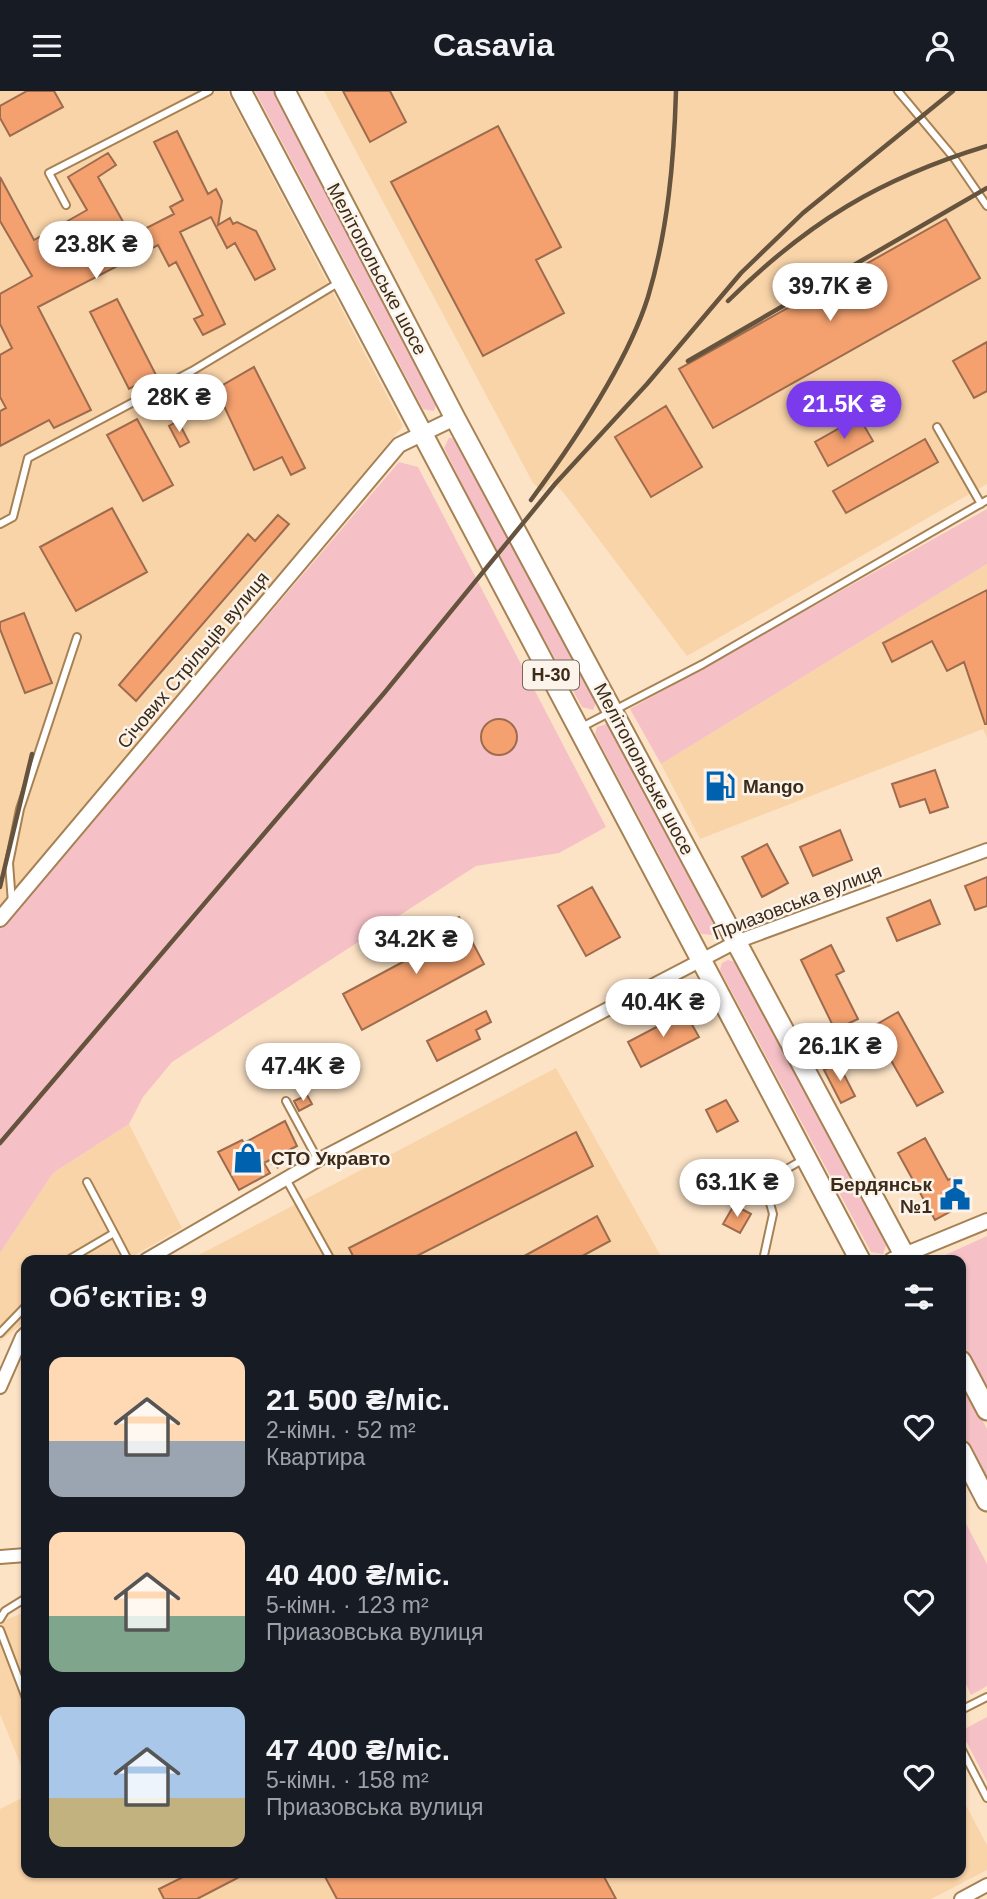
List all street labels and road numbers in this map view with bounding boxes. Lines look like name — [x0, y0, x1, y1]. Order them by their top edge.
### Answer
street label: Мелітопольське шосе — [323, 180, 431, 358]
street label: Січових Стрільців вулиця — [113, 567, 273, 753]
road number: Н-30 — [523, 661, 579, 689]
street label: Мелітопольське шосе — [590, 680, 698, 858]
street label: Приазовська вулиця — [709, 860, 885, 944]

